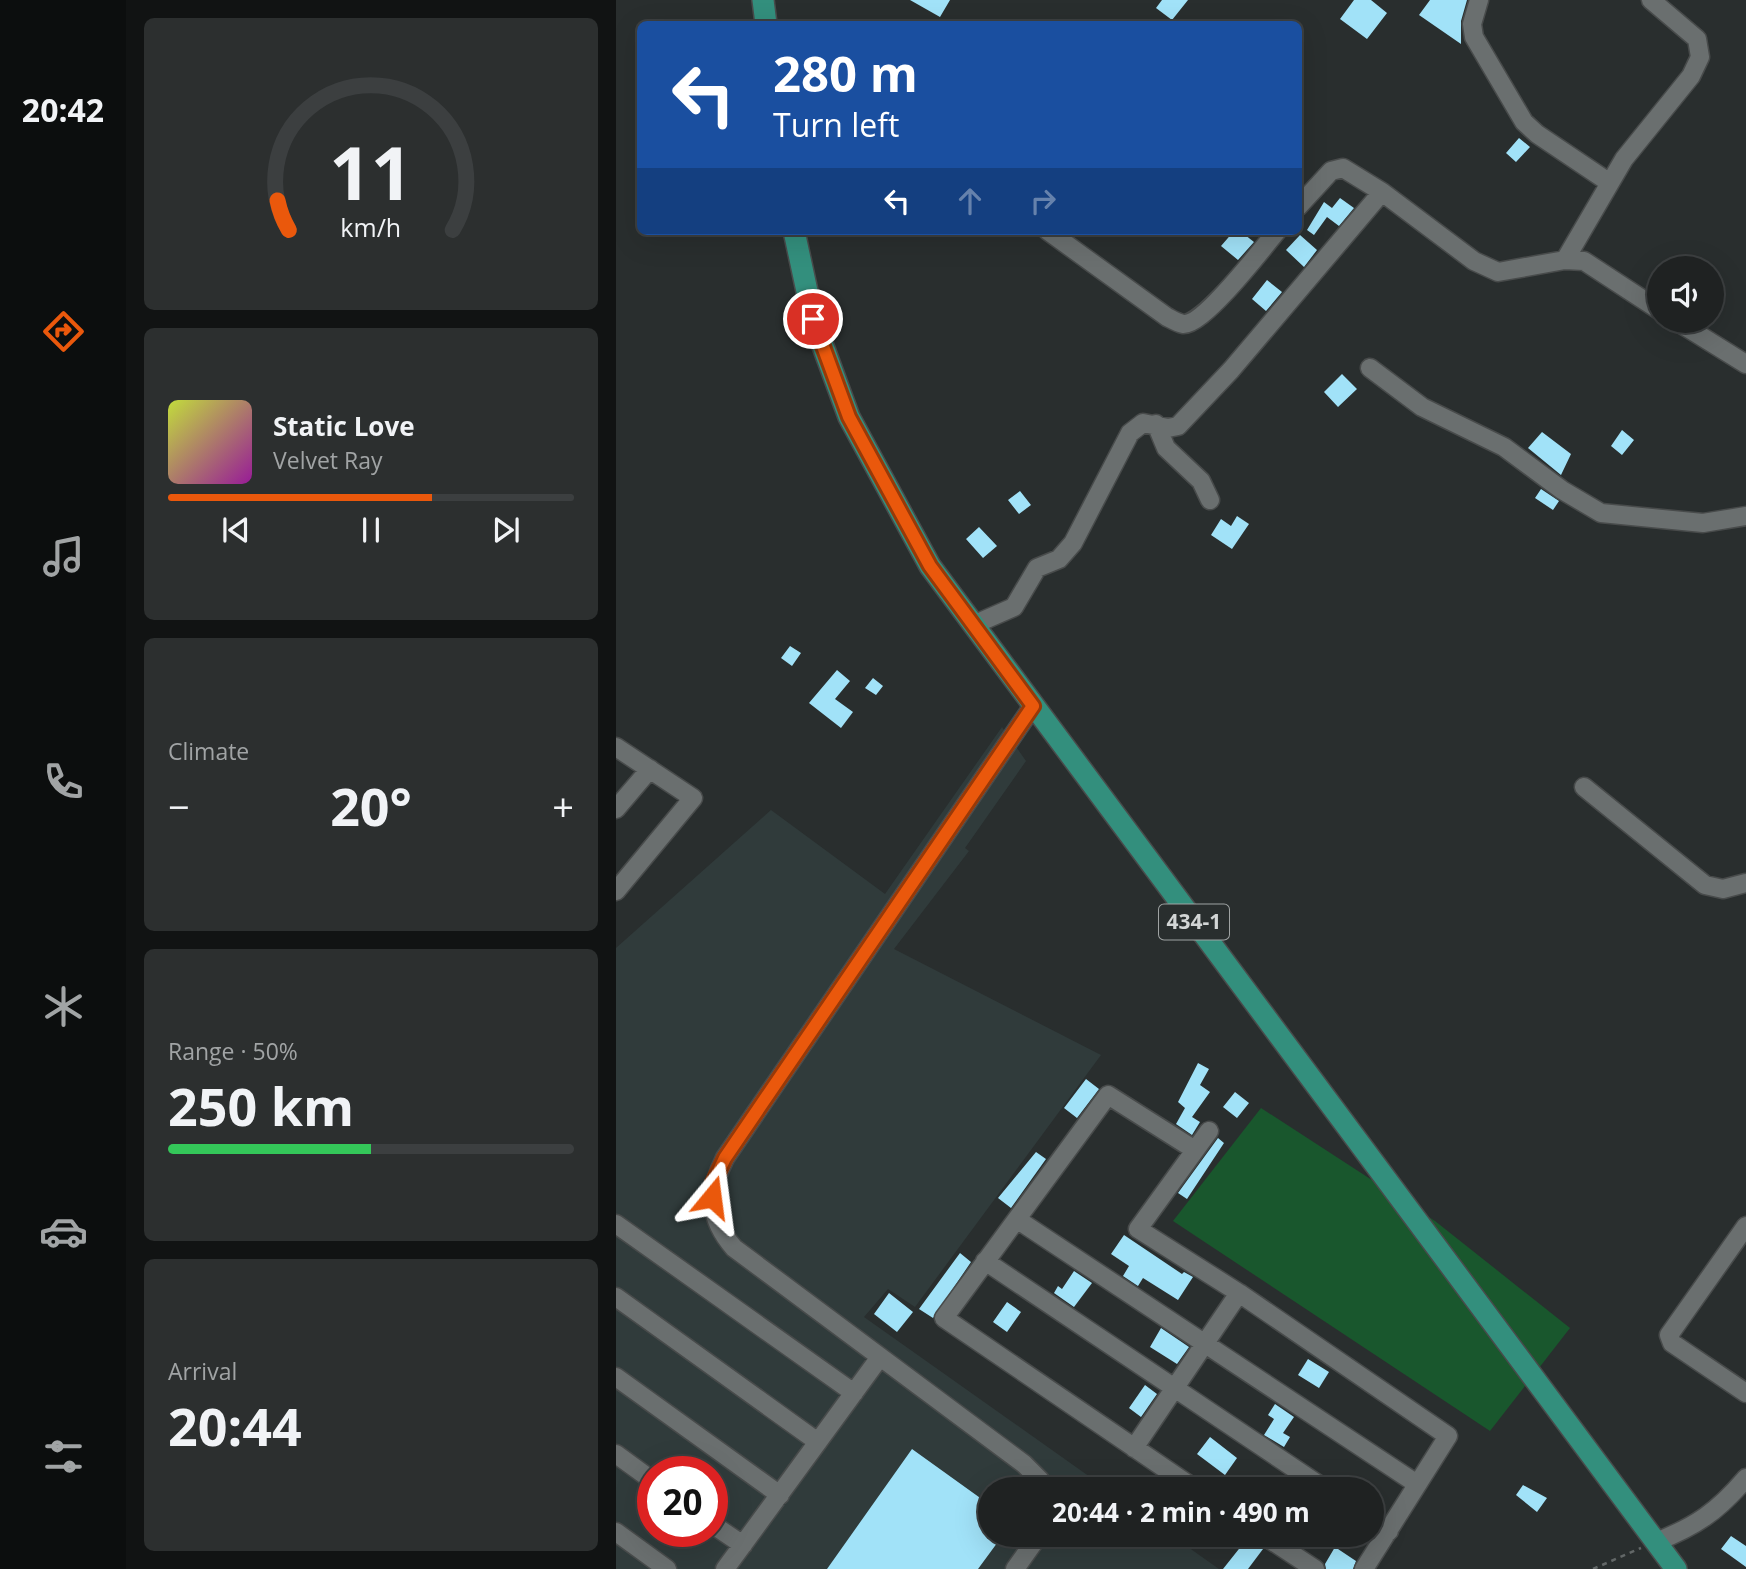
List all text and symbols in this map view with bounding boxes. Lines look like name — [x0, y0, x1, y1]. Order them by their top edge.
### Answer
text: 280 m — [773, 40, 918, 106]
icon: left — [658, 49, 749, 140]
text: 20:42 — [22, 88, 104, 131]
text: Turn left — [773, 103, 899, 146]
text: 11 — [329, 122, 413, 221]
icon: left — [878, 182, 916, 220]
icon: ahead — [951, 182, 989, 220]
icon: right — [1024, 182, 1062, 220]
text: km/h — [341, 210, 401, 244]
map controls — [1647, 256, 1724, 333]
button: sound — [1647, 256, 1724, 333]
pin — [783, 289, 843, 349]
icon: arrive — [794, 300, 832, 338]
icon: directions — [39, 307, 88, 356]
text: Static Love — [273, 408, 415, 444]
text: Velvet Ray — [273, 444, 383, 476]
icon: previous — [217, 511, 255, 549]
icon: pause — [352, 511, 390, 549]
icon: next — [487, 511, 525, 549]
icon: music — [39, 532, 88, 581]
text: Climate — [168, 735, 249, 767]
icon: phone — [39, 757, 88, 806]
text: 20° — [330, 770, 412, 841]
text: − — [168, 780, 190, 832]
text: + — [552, 780, 574, 832]
road number: 434-1 — [1159, 904, 1229, 940]
icon: climate — [39, 982, 88, 1031]
text: Range · 50% — [168, 1035, 298, 1067]
text: 250 km — [168, 1070, 354, 1141]
position arrow — [675, 1160, 749, 1234]
icon: car — [39, 1207, 88, 1256]
text: Arrival — [168, 1355, 237, 1387]
text: 20:44 — [168, 1390, 302, 1461]
icon: filters — [39, 1432, 88, 1481]
speed limit sign: 20 — [637, 1456, 728, 1547]
text: 20:44 · 2 min · 490 m — [1052, 1494, 1310, 1530]

